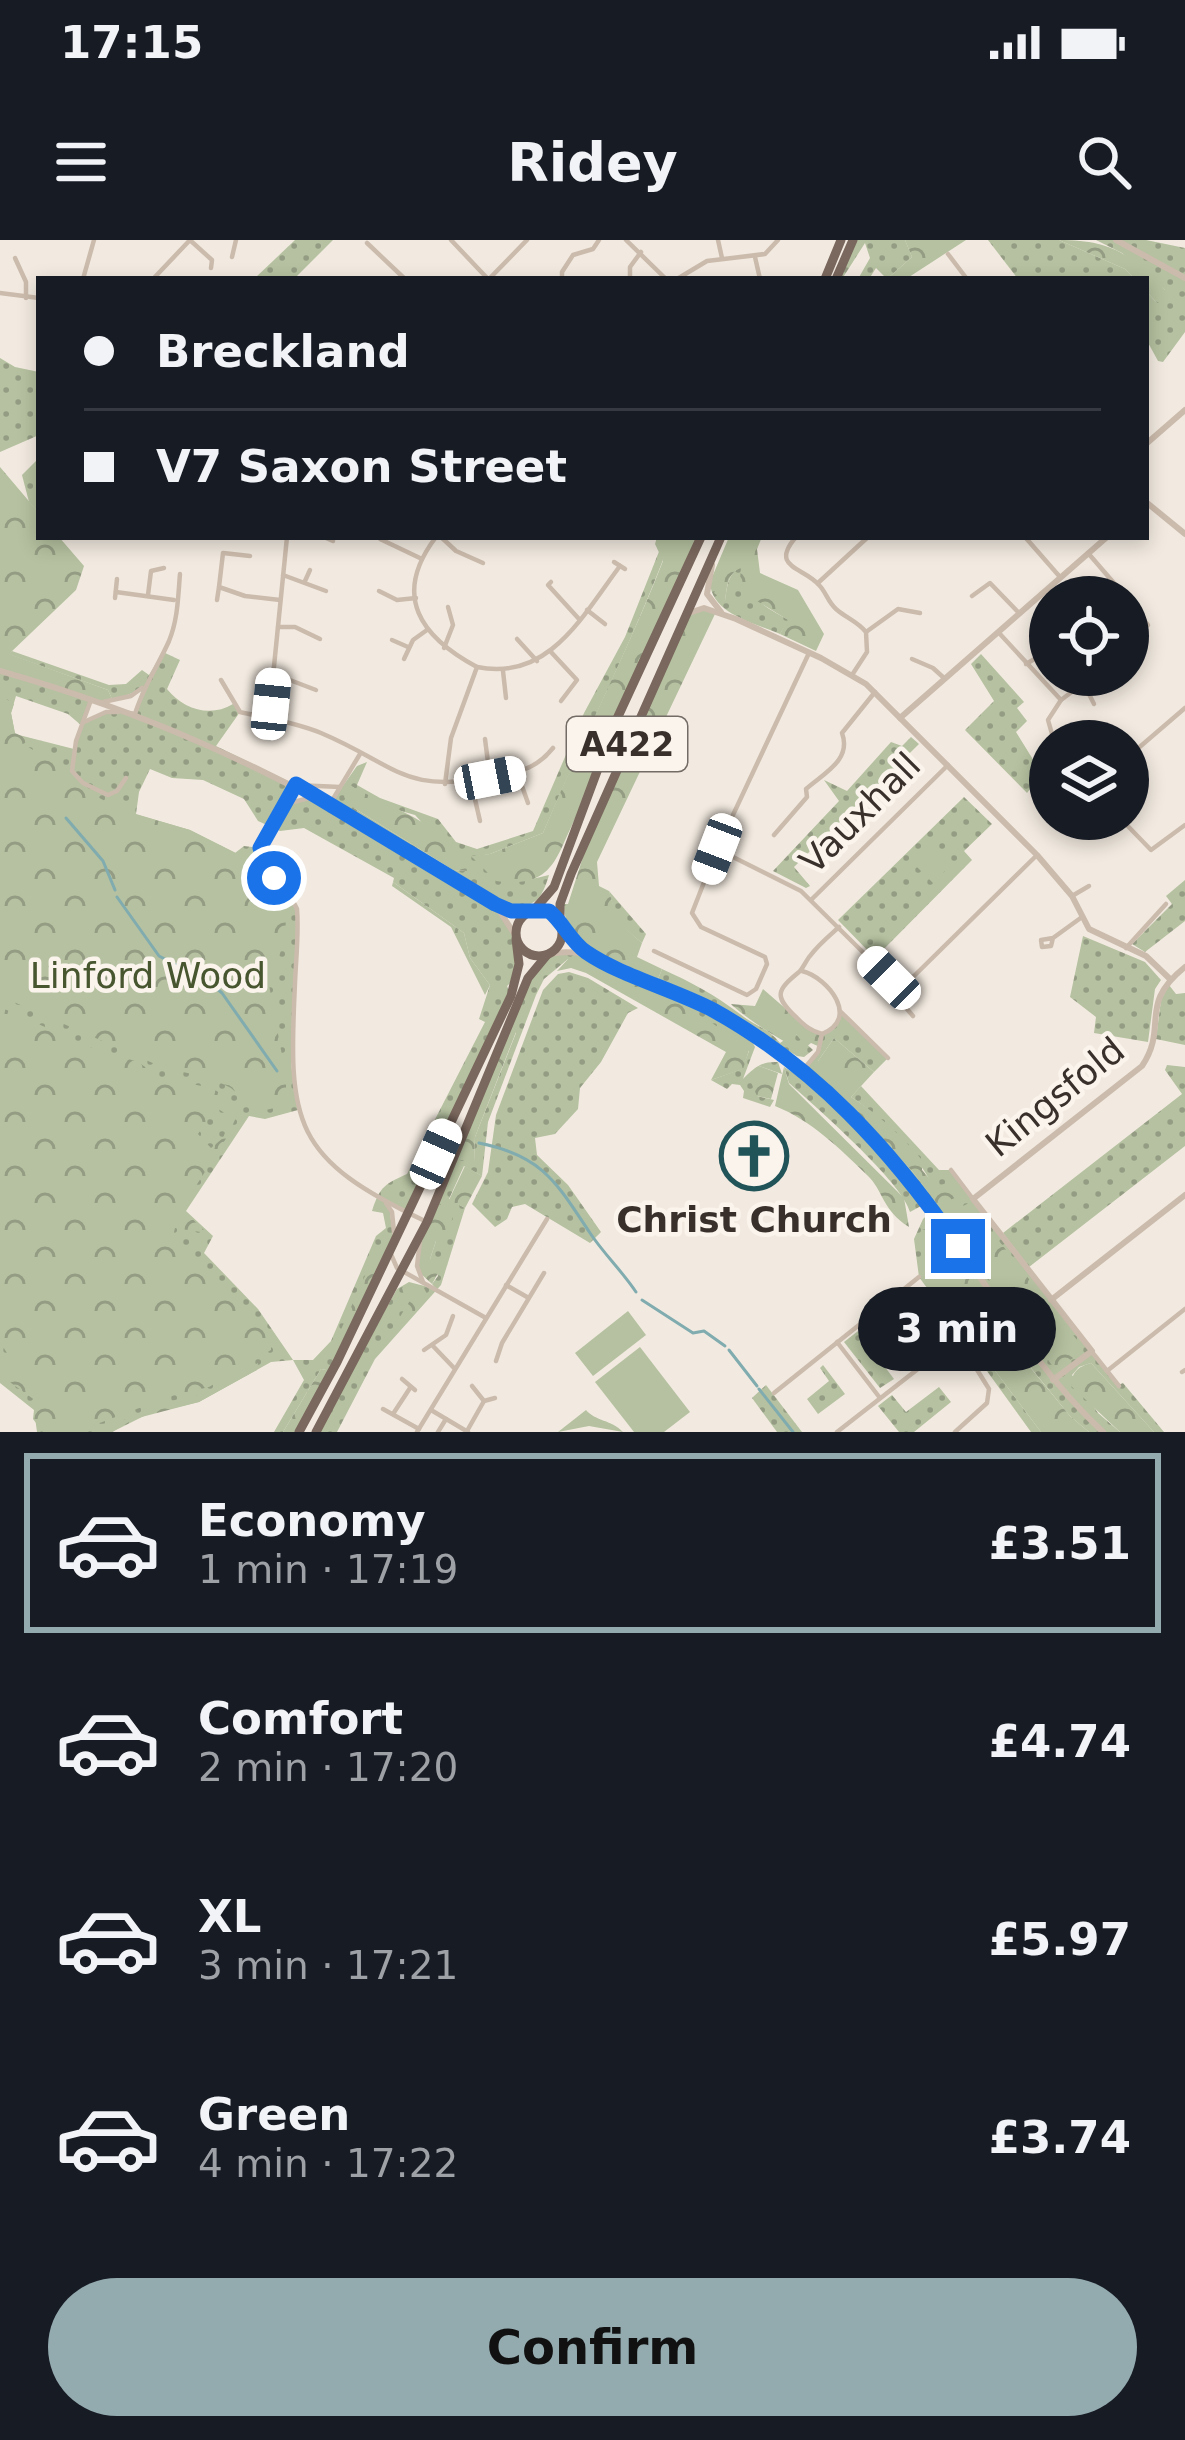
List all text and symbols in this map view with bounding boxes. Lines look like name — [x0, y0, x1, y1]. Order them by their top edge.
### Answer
text: 17:15 — [60, 16, 203, 69]
icon: menu — [48, 129, 114, 195]
icon: search — [1071, 129, 1137, 195]
text: Ridey — [507, 131, 678, 194]
text: Breckland — [156, 325, 410, 378]
text: V7 Saxon Street — [156, 440, 567, 493]
map controls — [1029, 576, 1149, 840]
button: locate — [1029, 576, 1149, 696]
car — [249, 666, 293, 742]
road number: A422 — [567, 717, 687, 771]
button: layers — [1029, 720, 1149, 840]
street label: Vauxhall — [791, 744, 929, 882]
car — [451, 753, 529, 803]
car — [687, 809, 747, 889]
route start — [247, 851, 301, 905]
car — [851, 940, 927, 1016]
park label: Linford Wood — [30, 955, 266, 996]
street label: Kingsfold — [978, 1029, 1132, 1165]
car — [405, 1114, 467, 1194]
church icon: Christ Church — [719, 1121, 789, 1191]
place label: Christ Church — [616, 1199, 892, 1240]
route end — [931, 1219, 985, 1273]
callout: 3 min — [859, 1288, 1057, 1372]
text: 3 min — [896, 1306, 1018, 1351]
icon: car — [54, 1489, 162, 1597]
text: Economy — [198, 1494, 426, 1547]
text: £3.51 — [989, 1517, 1131, 1570]
text: 1 min · 17:19 — [198, 1547, 458, 1592]
icon: car — [54, 1687, 162, 1795]
text: Comfort — [198, 1692, 403, 1745]
text: £4.74 — [989, 1715, 1131, 1768]
text: 2 min · 17:20 — [198, 1745, 458, 1790]
icon: car — [54, 1885, 162, 1993]
text: XL — [198, 1890, 261, 1943]
text: £5.97 — [989, 1913, 1131, 1966]
text: 3 min · 17:21 — [198, 1943, 458, 1988]
icon: car — [54, 2083, 162, 2191]
text: Green — [198, 2088, 350, 2141]
text: £3.74 — [989, 2111, 1131, 2164]
text: 4 min · 17:22 — [198, 2141, 458, 2186]
button: Confirm — [48, 2278, 1137, 2416]

